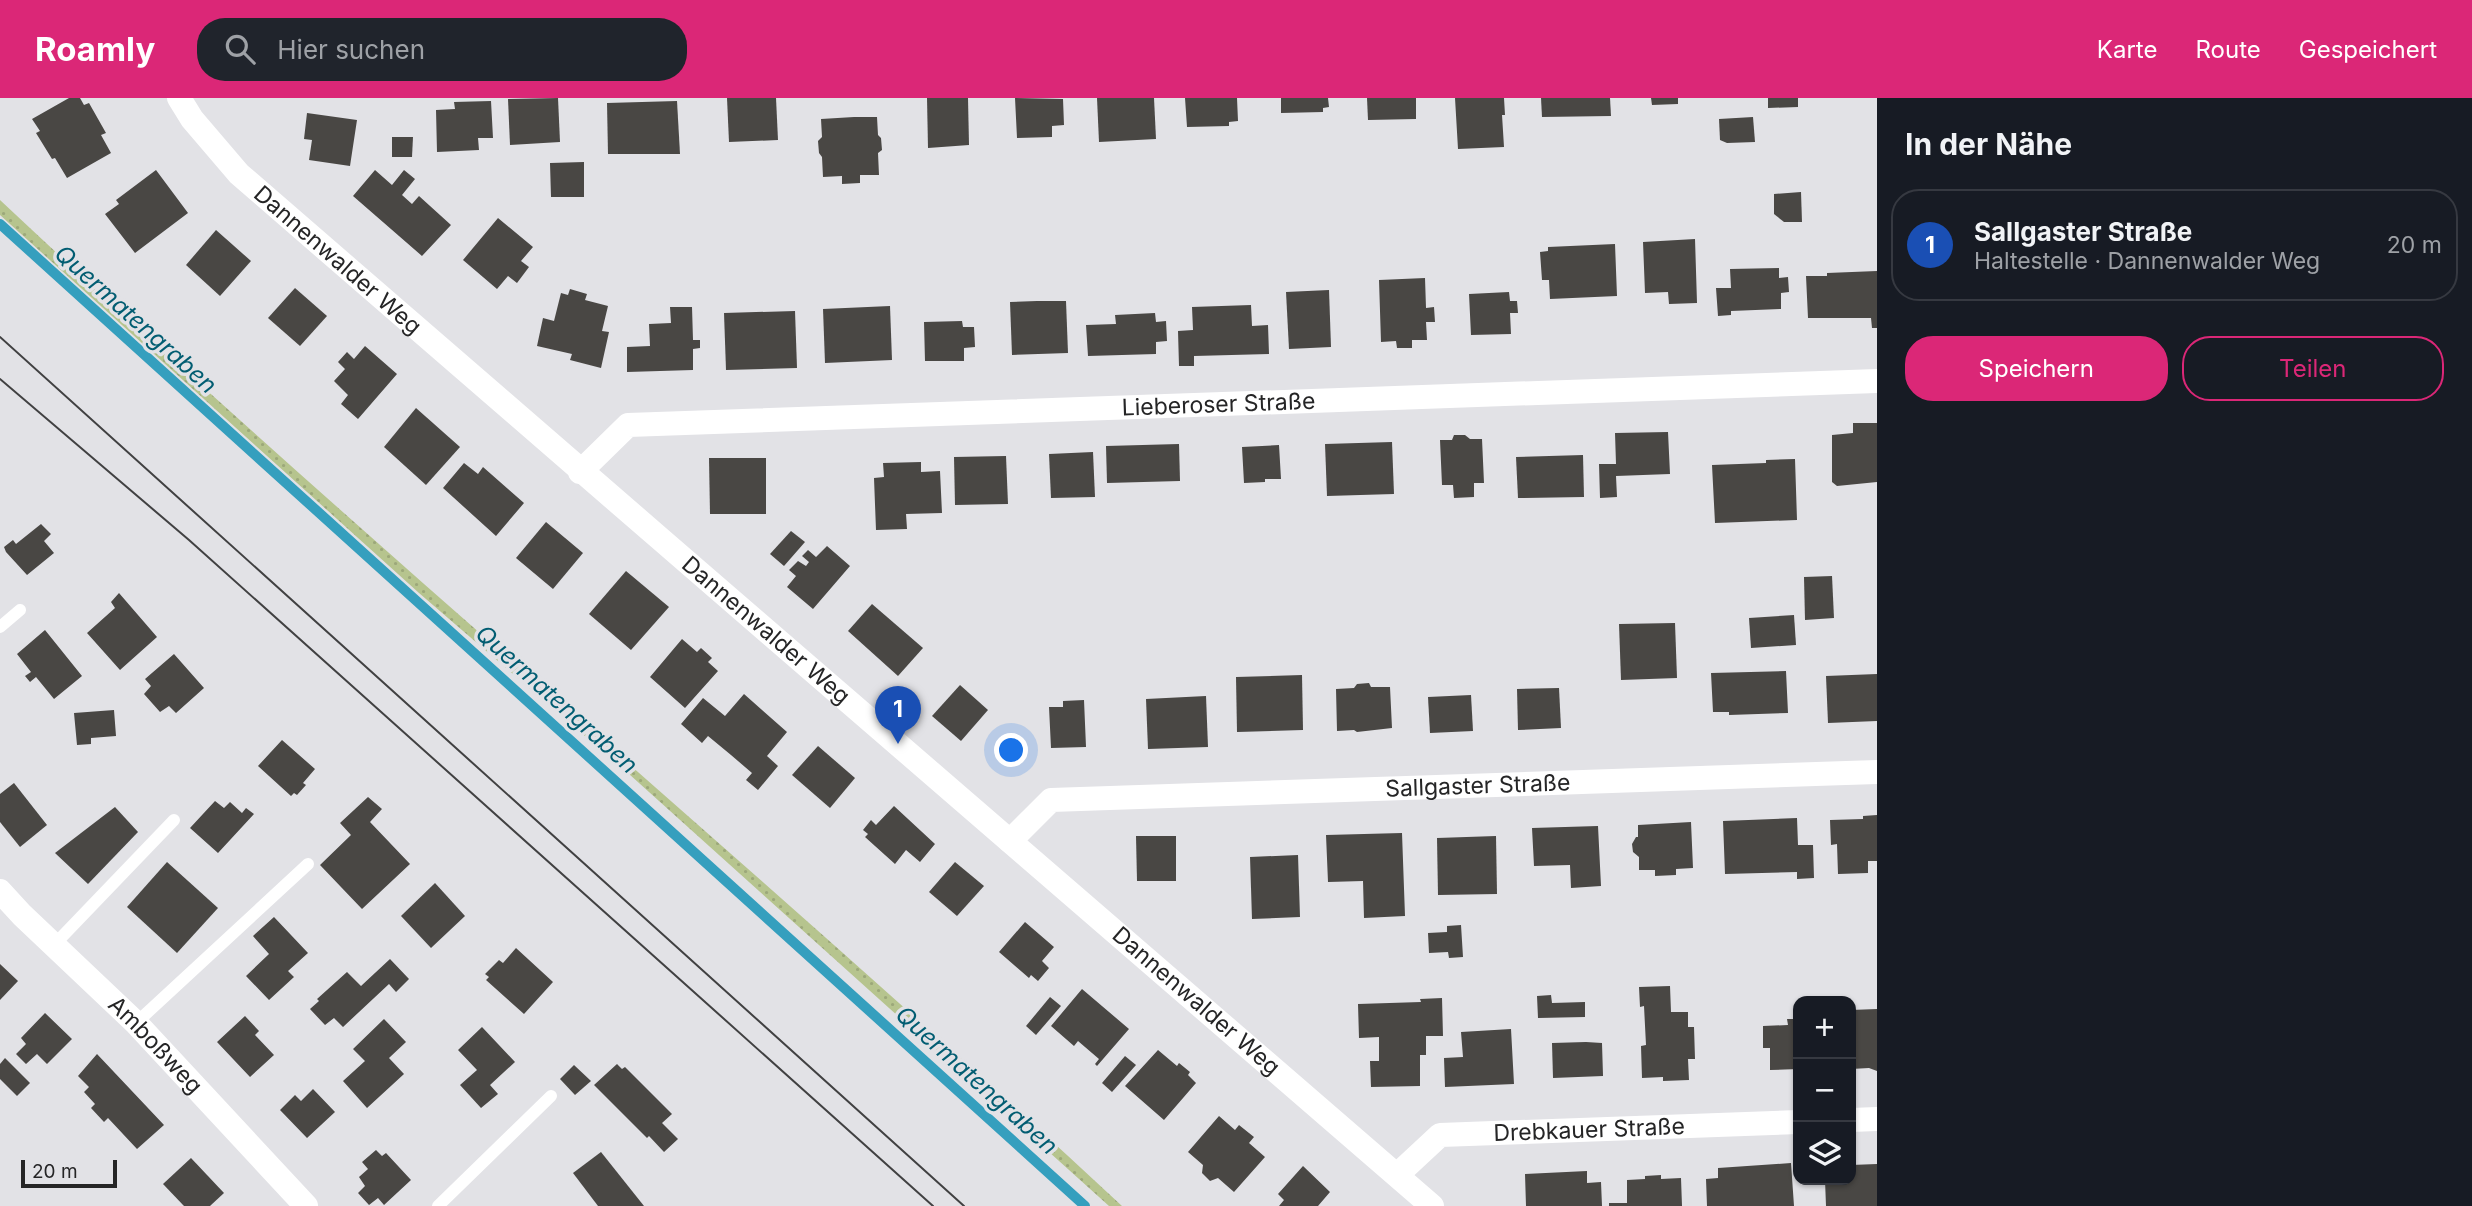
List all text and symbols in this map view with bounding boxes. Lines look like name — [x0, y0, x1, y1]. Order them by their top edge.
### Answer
search box — [197, 18, 687, 81]
text: Roamly — [35, 29, 155, 69]
icon: search — [221, 30, 259, 68]
text: Hier suchen — [277, 34, 425, 65]
text: Karte — [2097, 35, 2157, 64]
text: Route — [2195, 35, 2261, 64]
text: Gespeichert — [2299, 35, 2437, 64]
text: In der Nähe — [1905, 126, 2072, 162]
street label: Dannenwalder Weg — [248, 180, 427, 340]
text: Sallgaster Straße — [1974, 216, 2192, 247]
text: 1 — [1925, 231, 1935, 259]
text: 20 m — [2387, 231, 2442, 259]
water label: Quermatengraben — [49, 239, 223, 399]
text: Haltestelle · Dannenwalder Weg — [1974, 247, 2320, 275]
button: Speichern — [1905, 336, 2168, 401]
button: Teilen — [2182, 336, 2444, 401]
street label: Lieberoser Straße — [1121, 387, 1316, 422]
street label: Dannenwalder Weg — [676, 550, 856, 710]
water label: Quermatengraben — [470, 619, 644, 779]
pin: 1 — [875, 686, 921, 744]
your location — [994, 733, 1028, 767]
street label: Sallgaster Straße — [1385, 768, 1571, 803]
street label: Dannenwalder Weg — [1107, 921, 1286, 1081]
street label: Amboßweg — [103, 990, 208, 1100]
map controls — [1793, 996, 1856, 1185]
button: + — [1793, 996, 1856, 1059]
water label: Quermatengraben — [890, 1000, 1064, 1160]
button: − — [1793, 1059, 1856, 1122]
street label: Drebkauer Straße — [1493, 1112, 1685, 1147]
button: layers — [1793, 1122, 1856, 1185]
scale bar — [21, 1157, 117, 1189]
text: 20 m — [32, 1160, 78, 1183]

